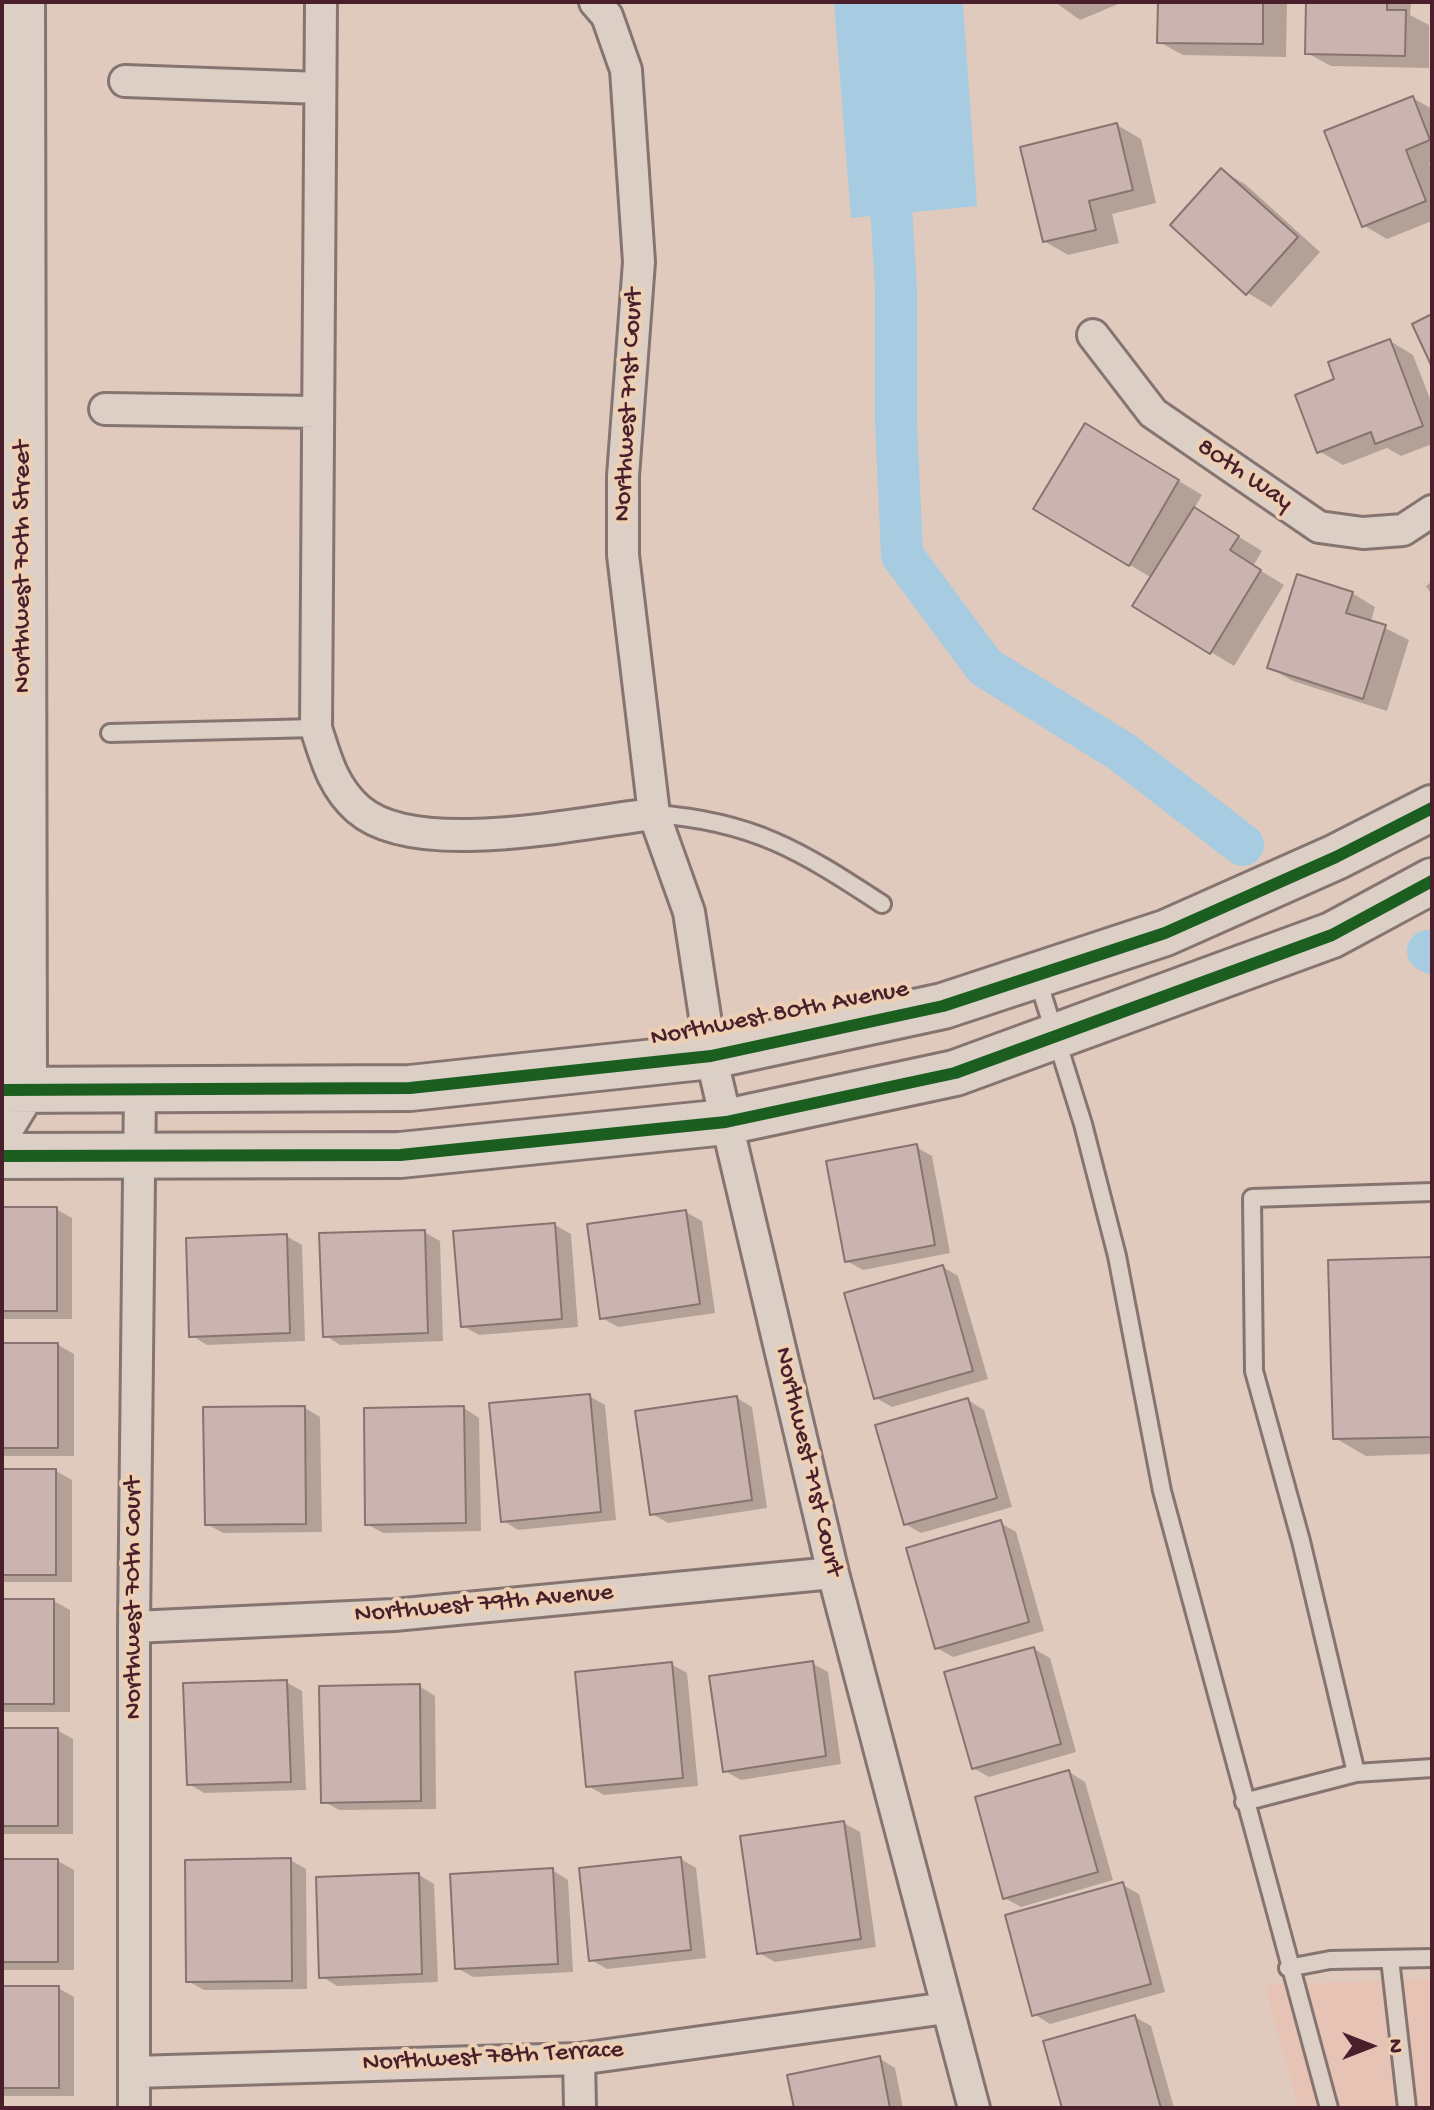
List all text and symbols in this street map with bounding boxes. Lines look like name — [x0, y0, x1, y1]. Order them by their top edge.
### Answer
street label: Northwest 71st Court — [608, 287, 652, 523]
street label: 80th Way — [1190, 433, 1298, 519]
street label: Northwest 70th Street — [8, 441, 40, 693]
street label: Northwest 80th Avenue — [648, 975, 912, 1055]
street label: Northwest 71st Court — [765, 1344, 849, 1580]
street label: Northwest 70th Court — [119, 1477, 151, 1719]
street label: Northwest 79th Avenue — [353, 1578, 615, 1632]
north arrow — [1330, 2006, 1410, 2086]
street label: Northwest 78th Terrace — [362, 2036, 624, 2080]
text: N — [1381, 2039, 1407, 2053]

